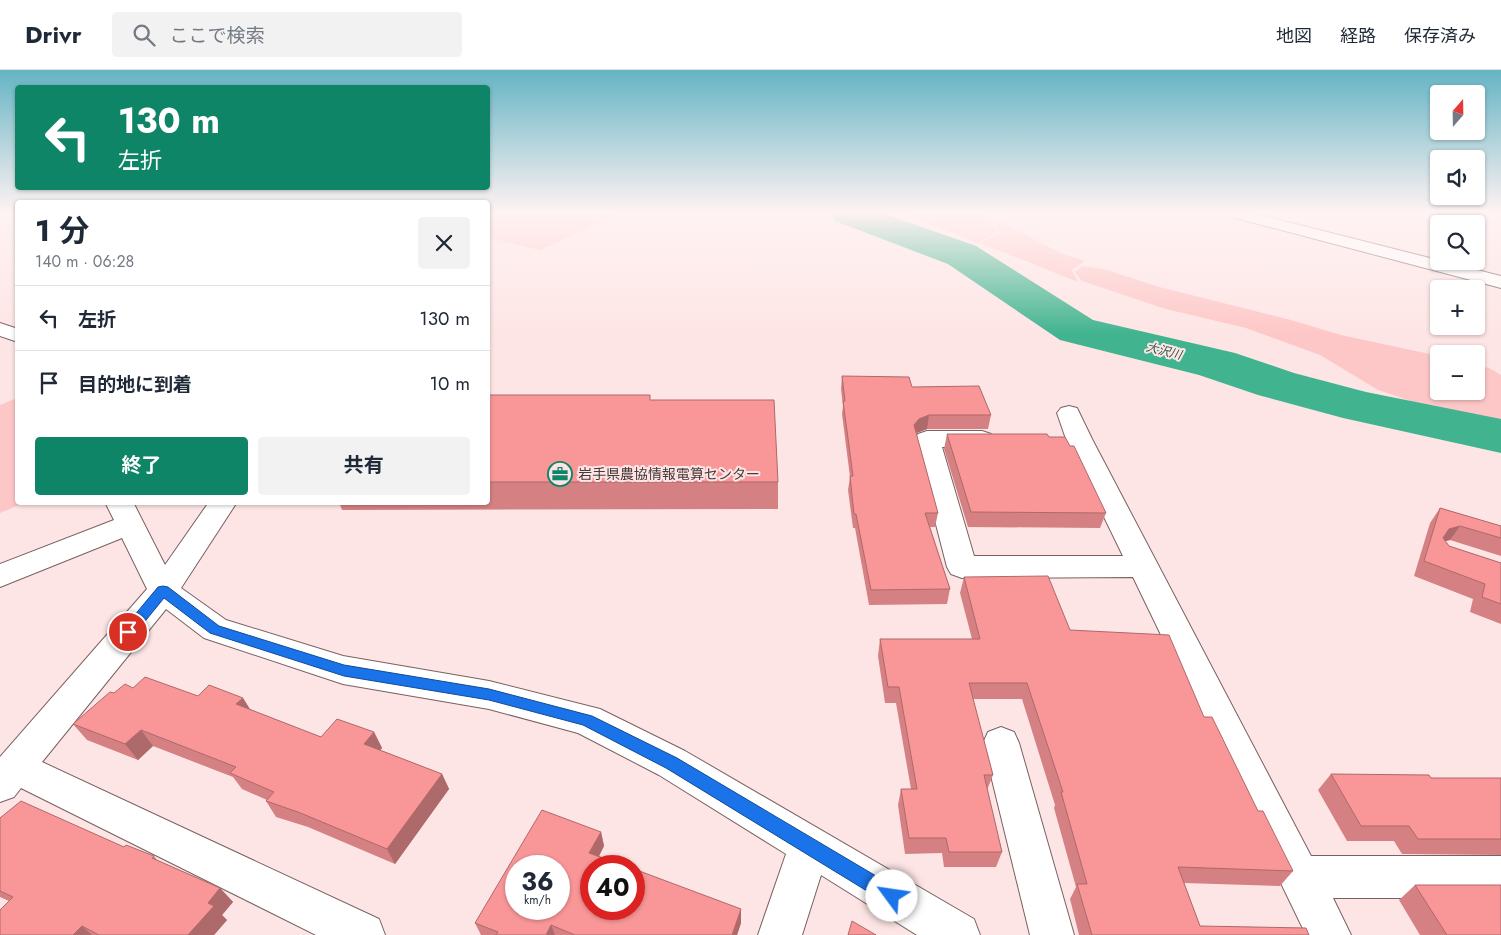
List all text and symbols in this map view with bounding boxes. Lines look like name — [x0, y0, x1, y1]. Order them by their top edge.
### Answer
search box — [112, 12, 462, 57]
text: Drivr — [25, 17, 82, 52]
icon: search — [130, 21, 158, 49]
text: ここで検索 — [170, 22, 265, 49]
text: 地図 — [1276, 23, 1312, 49]
text: 経路 — [1340, 23, 1376, 49]
text: 保存済み — [1404, 23, 1476, 49]
north arrow — [1430, 85, 1485, 140]
map controls — [1430, 85, 1485, 400]
text: 130 m — [118, 96, 220, 146]
icon: left — [35, 105, 100, 170]
text: 左折 — [118, 144, 162, 176]
button: sound — [1430, 150, 1485, 205]
text: 1 分 — [35, 209, 89, 252]
button: search — [1430, 215, 1485, 270]
button: close — [418, 217, 470, 269]
text: 140 m · 06:28 — [35, 250, 134, 273]
button: + — [1430, 280, 1485, 335]
icon: left — [35, 304, 63, 332]
text: 130 m — [419, 305, 470, 332]
text: 左折 — [78, 306, 116, 333]
water label: 大沢川 — [1144, 338, 1186, 365]
button: − — [1430, 345, 1485, 400]
icon: arrive — [35, 369, 63, 397]
text: 10 m — [430, 370, 470, 397]
text: 目的地に到着 — [78, 371, 192, 398]
button: 終了 — [35, 437, 248, 495]
button: 共有 — [258, 437, 470, 495]
office icon: 岩手県農協情報電算センター — [547, 461, 573, 487]
place label: 岩手県農協情報電算センター — [578, 464, 760, 484]
pin — [107, 611, 149, 653]
icon: arrive — [114, 618, 142, 646]
speed limit sign: 40 — [580, 855, 645, 920]
text: 36 — [521, 863, 554, 899]
position arrow — [865, 869, 917, 921]
text: km/h — [524, 891, 551, 909]

